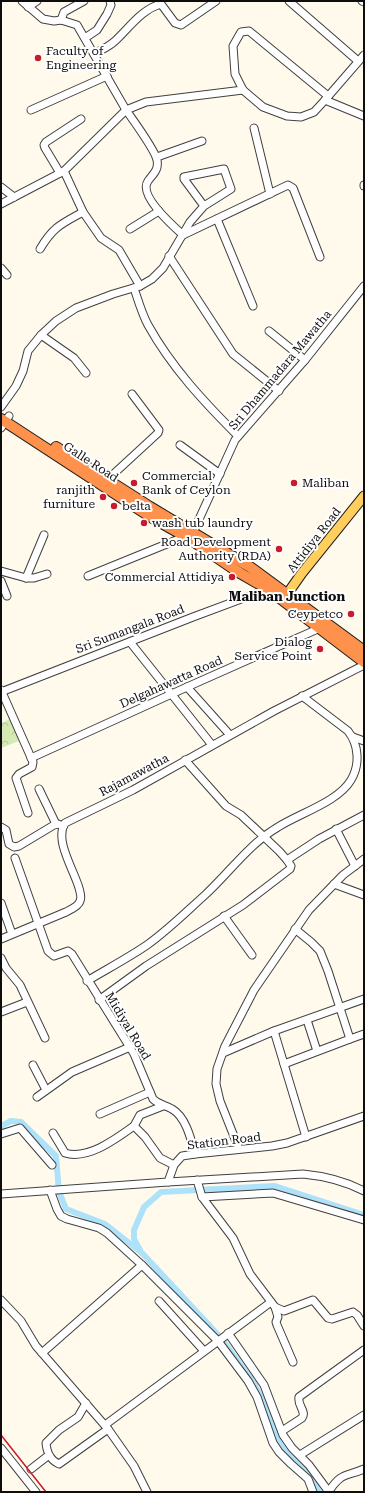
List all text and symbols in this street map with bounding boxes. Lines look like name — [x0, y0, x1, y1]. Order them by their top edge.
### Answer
place label: Faculty of Engineering — [46, 44, 117, 72]
marker: Faculty of Engineering — [33, 53, 43, 63]
street label: Sri Dhammadara Mawatha — [226, 307, 335, 433]
street label: Galle Road — [61, 439, 121, 485]
place label: Commercial Bank of Ceylon — [142, 469, 231, 497]
place label: Maliban — [302, 476, 349, 490]
marker: Commercial Bank of Ceylon — [129, 478, 139, 488]
marker: Maliban — [289, 478, 299, 488]
place label: ranjith furniture — [43, 483, 95, 511]
marker: ranjith furniture — [98, 492, 108, 502]
place label: belta — [122, 499, 151, 513]
marker: belta — [109, 501, 119, 511]
street label: Attidiya Road — [284, 504, 344, 575]
place label: wash tub laundry — [152, 516, 254, 530]
marker: wash tub laundry — [139, 518, 149, 528]
place label: Road Development Authority (RDA) — [161, 535, 272, 563]
marker: Road Development Authority (RDA) — [274, 544, 284, 554]
place label: Commercial Attidiya — [105, 570, 224, 584]
marker: Commercial Attidiya — [227, 572, 237, 582]
district label: Maliban Junction — [229, 589, 345, 604]
street label: Sri Sumangala Road — [74, 602, 187, 656]
place label: Ceypetco — [288, 607, 343, 621]
marker: Ceypetco — [346, 609, 356, 619]
place label: Dialog Service Point — [235, 635, 313, 663]
marker: Dialog Service Point — [315, 644, 325, 654]
street label: Delgahawatta Road — [118, 653, 225, 711]
street label: Rajamawatha — [97, 751, 172, 799]
street label: Midiyal Road — [102, 990, 154, 1063]
street label: Station Road — [186, 1129, 262, 1152]

